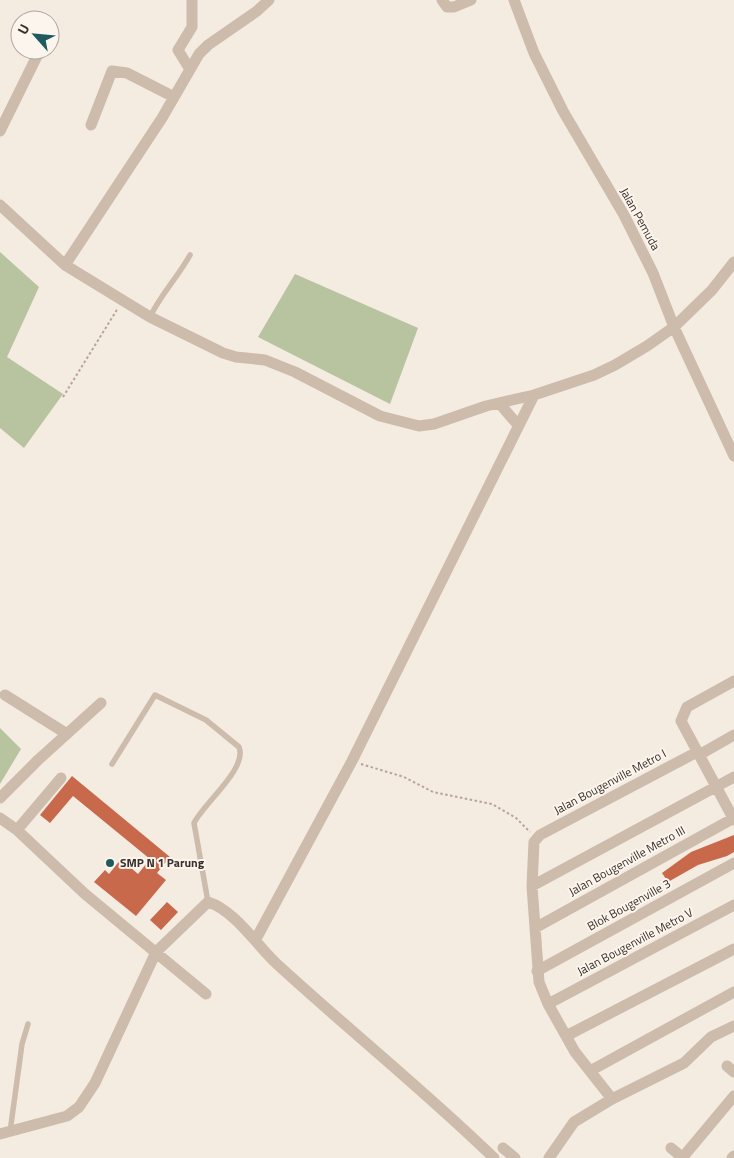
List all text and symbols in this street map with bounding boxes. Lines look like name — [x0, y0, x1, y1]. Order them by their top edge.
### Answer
north arrow — [10, 10, 60, 60]
text: U — [12, 20, 34, 38]
street label: Jalan Pemuda — [615, 184, 666, 254]
street label: Jalan Bougenville Metro I — [550, 744, 669, 819]
street label: Jalan Bougenville Metro III — [565, 821, 689, 901]
place label: SMP N 1 Parung — [120, 853, 205, 872]
marker: SMP N 1 Parung — [104, 857, 116, 869]
street label: Blok Bougenville 3 — [583, 874, 674, 935]
street label: Jalan Bougenville Metro V — [573, 903, 696, 980]

